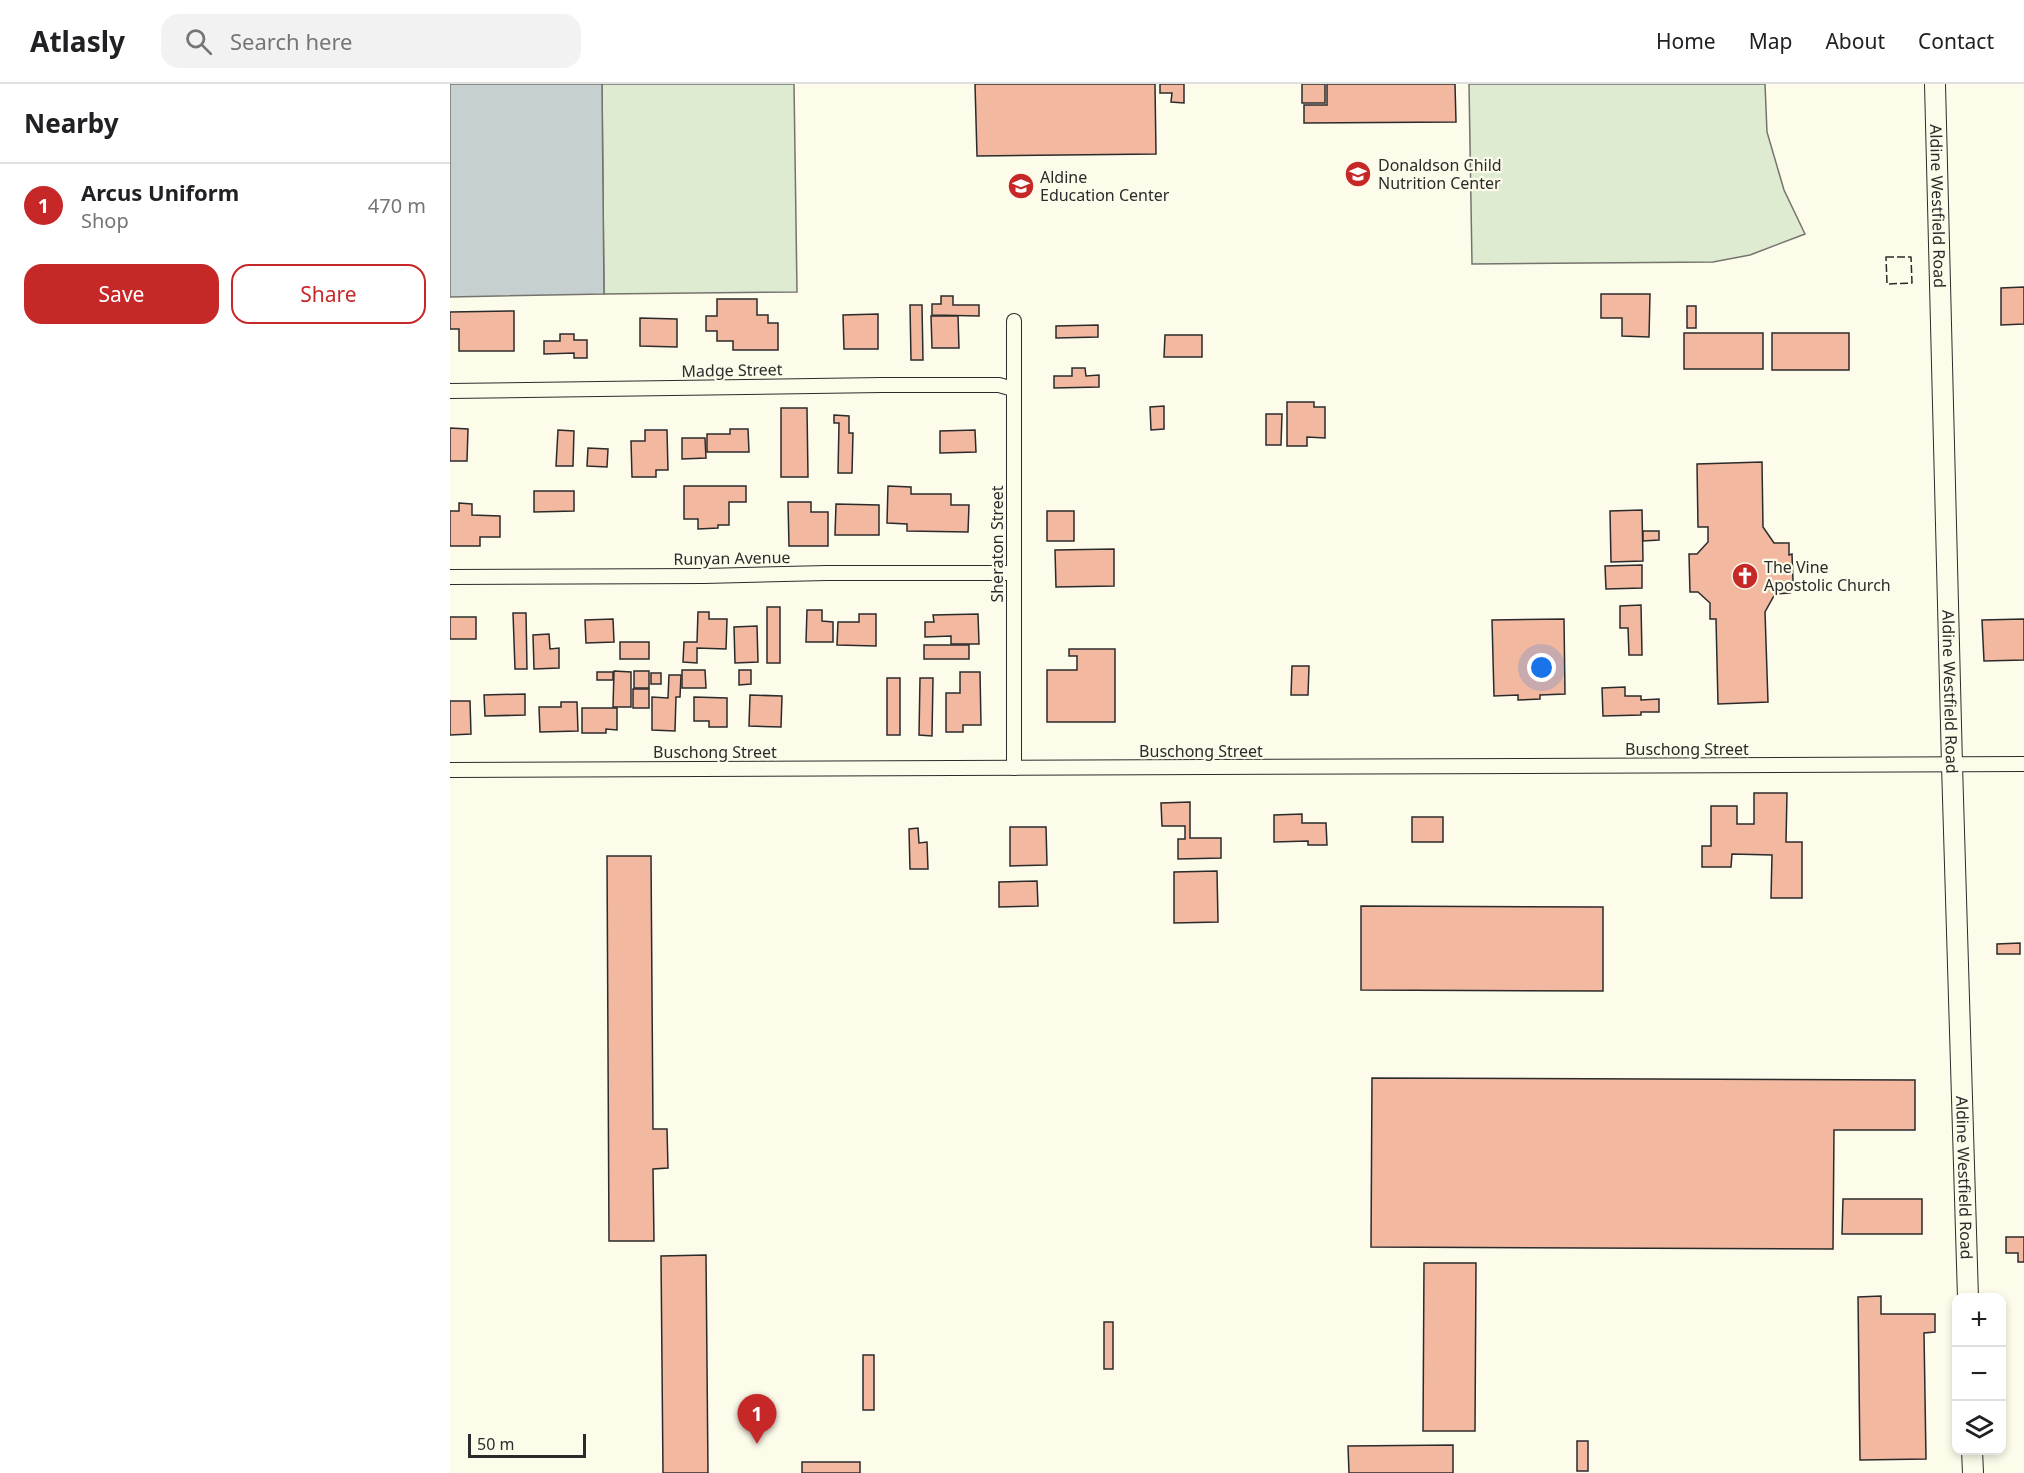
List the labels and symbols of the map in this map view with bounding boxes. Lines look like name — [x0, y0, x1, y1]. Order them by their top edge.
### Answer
street label: Aldine Westfield Road — [1925, 124, 1951, 288]
place label: Donaldson Child Nutrition Center — [1378, 154, 1502, 194]
school or university icon: Donaldson Child Nutrition Center — [1343, 159, 1373, 189]
place label: Aldine Education Center — [1040, 166, 1170, 206]
school or university icon: Aldine Education Center — [1006, 171, 1036, 201]
street label: Madge Street — [681, 358, 783, 382]
street label: Sheraton Street — [986, 485, 1008, 603]
street label: Runyan Avenue — [673, 546, 791, 570]
place label: The Vine Apostolic Church — [1764, 556, 1891, 596]
church icon: The Vine Apostolic Church — [1730, 561, 1760, 591]
street label: Aldine Westfield Road — [1937, 610, 1963, 774]
your location — [1527, 653, 1556, 682]
street label: Buschong Street — [1625, 738, 1749, 760]
street label: Buschong Street — [1139, 740, 1263, 762]
street label: Buschong Street — [653, 741, 777, 763]
street label: Aldine Westfield Road — [1951, 1095, 1978, 1260]
pin: 1 — [738, 1394, 776, 1444]
scale bar — [468, 1431, 586, 1458]

